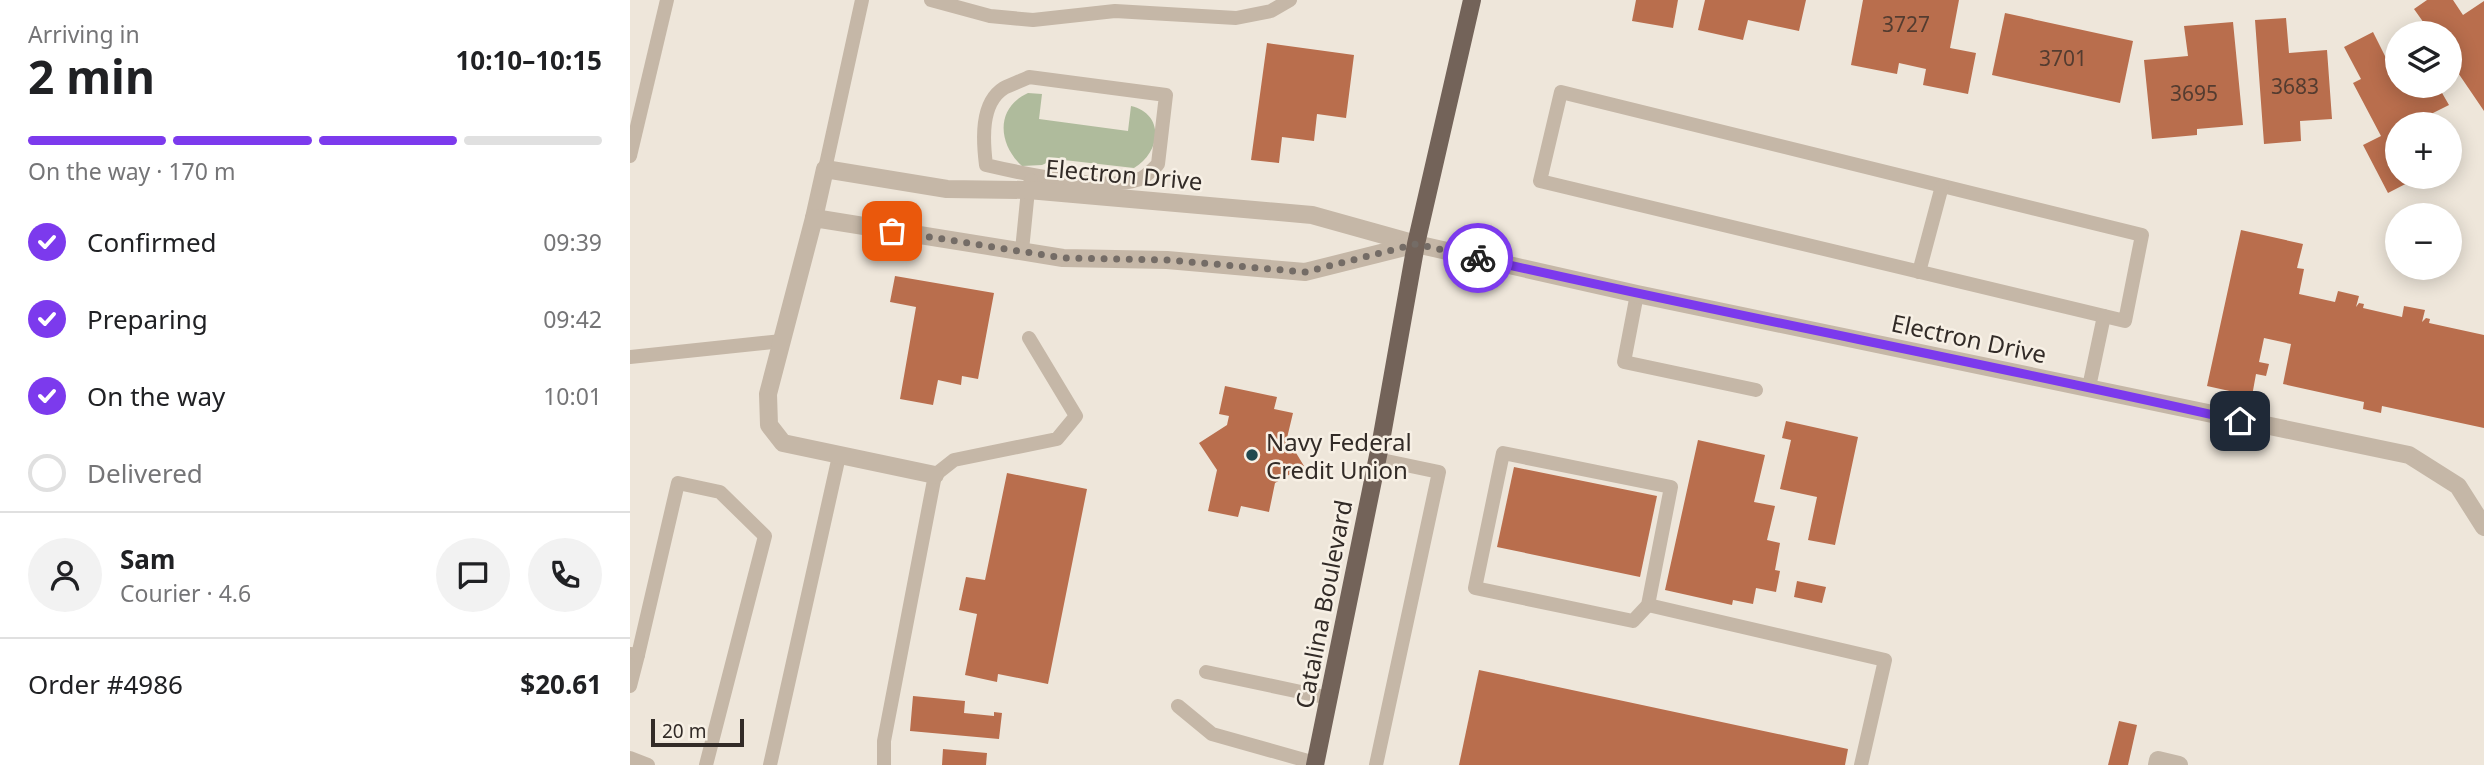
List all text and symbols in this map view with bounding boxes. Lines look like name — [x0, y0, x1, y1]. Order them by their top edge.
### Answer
house number: 3727 — [1882, 10, 1930, 38]
text: Arriving in — [28, 18, 140, 50]
map controls — [2385, 21, 2462, 280]
button: layers — [2385, 21, 2462, 98]
text: 10:10–10:15 — [455, 42, 602, 78]
house number: 3701 — [2039, 44, 2087, 72]
text: 2 min — [28, 45, 155, 107]
house number: 3683 — [2271, 72, 2319, 100]
house number: 3695 — [2170, 79, 2218, 107]
button: + — [2385, 112, 2462, 189]
street label: Electron Drive — [1044, 151, 1204, 197]
text: On the way · 170 m — [28, 155, 235, 187]
pin — [862, 201, 922, 261]
button: − — [2385, 203, 2462, 280]
icon: bag — [873, 212, 911, 250]
icon: check — [28, 223, 66, 261]
courier — [1443, 223, 1513, 293]
text: Confirmed — [87, 224, 217, 260]
text: 09:39 — [543, 226, 602, 258]
icon: bike — [1459, 239, 1497, 277]
icon: check — [28, 300, 66, 338]
text: Preparing — [87, 301, 208, 337]
text: 09:42 — [543, 303, 602, 335]
street label: Electron Drive — [1888, 305, 2050, 371]
icon: check — [28, 377, 66, 415]
text: On the way — [87, 378, 225, 414]
text: 10:01 — [543, 380, 602, 412]
pin — [2210, 391, 2270, 451]
icon: home — [2221, 402, 2259, 440]
place label: Navy Federal Credit Union — [1266, 425, 1412, 486]
marker: Navy Federal Credit Union — [1244, 447, 1260, 463]
text: Delivered — [87, 455, 203, 491]
street label: Catalina Boulevard — [1287, 497, 1359, 711]
button: person — [28, 538, 102, 612]
button: chat — [436, 538, 510, 612]
button: phone — [528, 538, 602, 612]
text: Sam — [120, 541, 175, 577]
text: Courier · 4.6 — [120, 577, 251, 609]
text: Order #4986 — [28, 666, 183, 702]
text: $20.61 — [520, 666, 602, 702]
scale bar — [651, 716, 744, 748]
text: 20 m — [662, 718, 706, 744]

